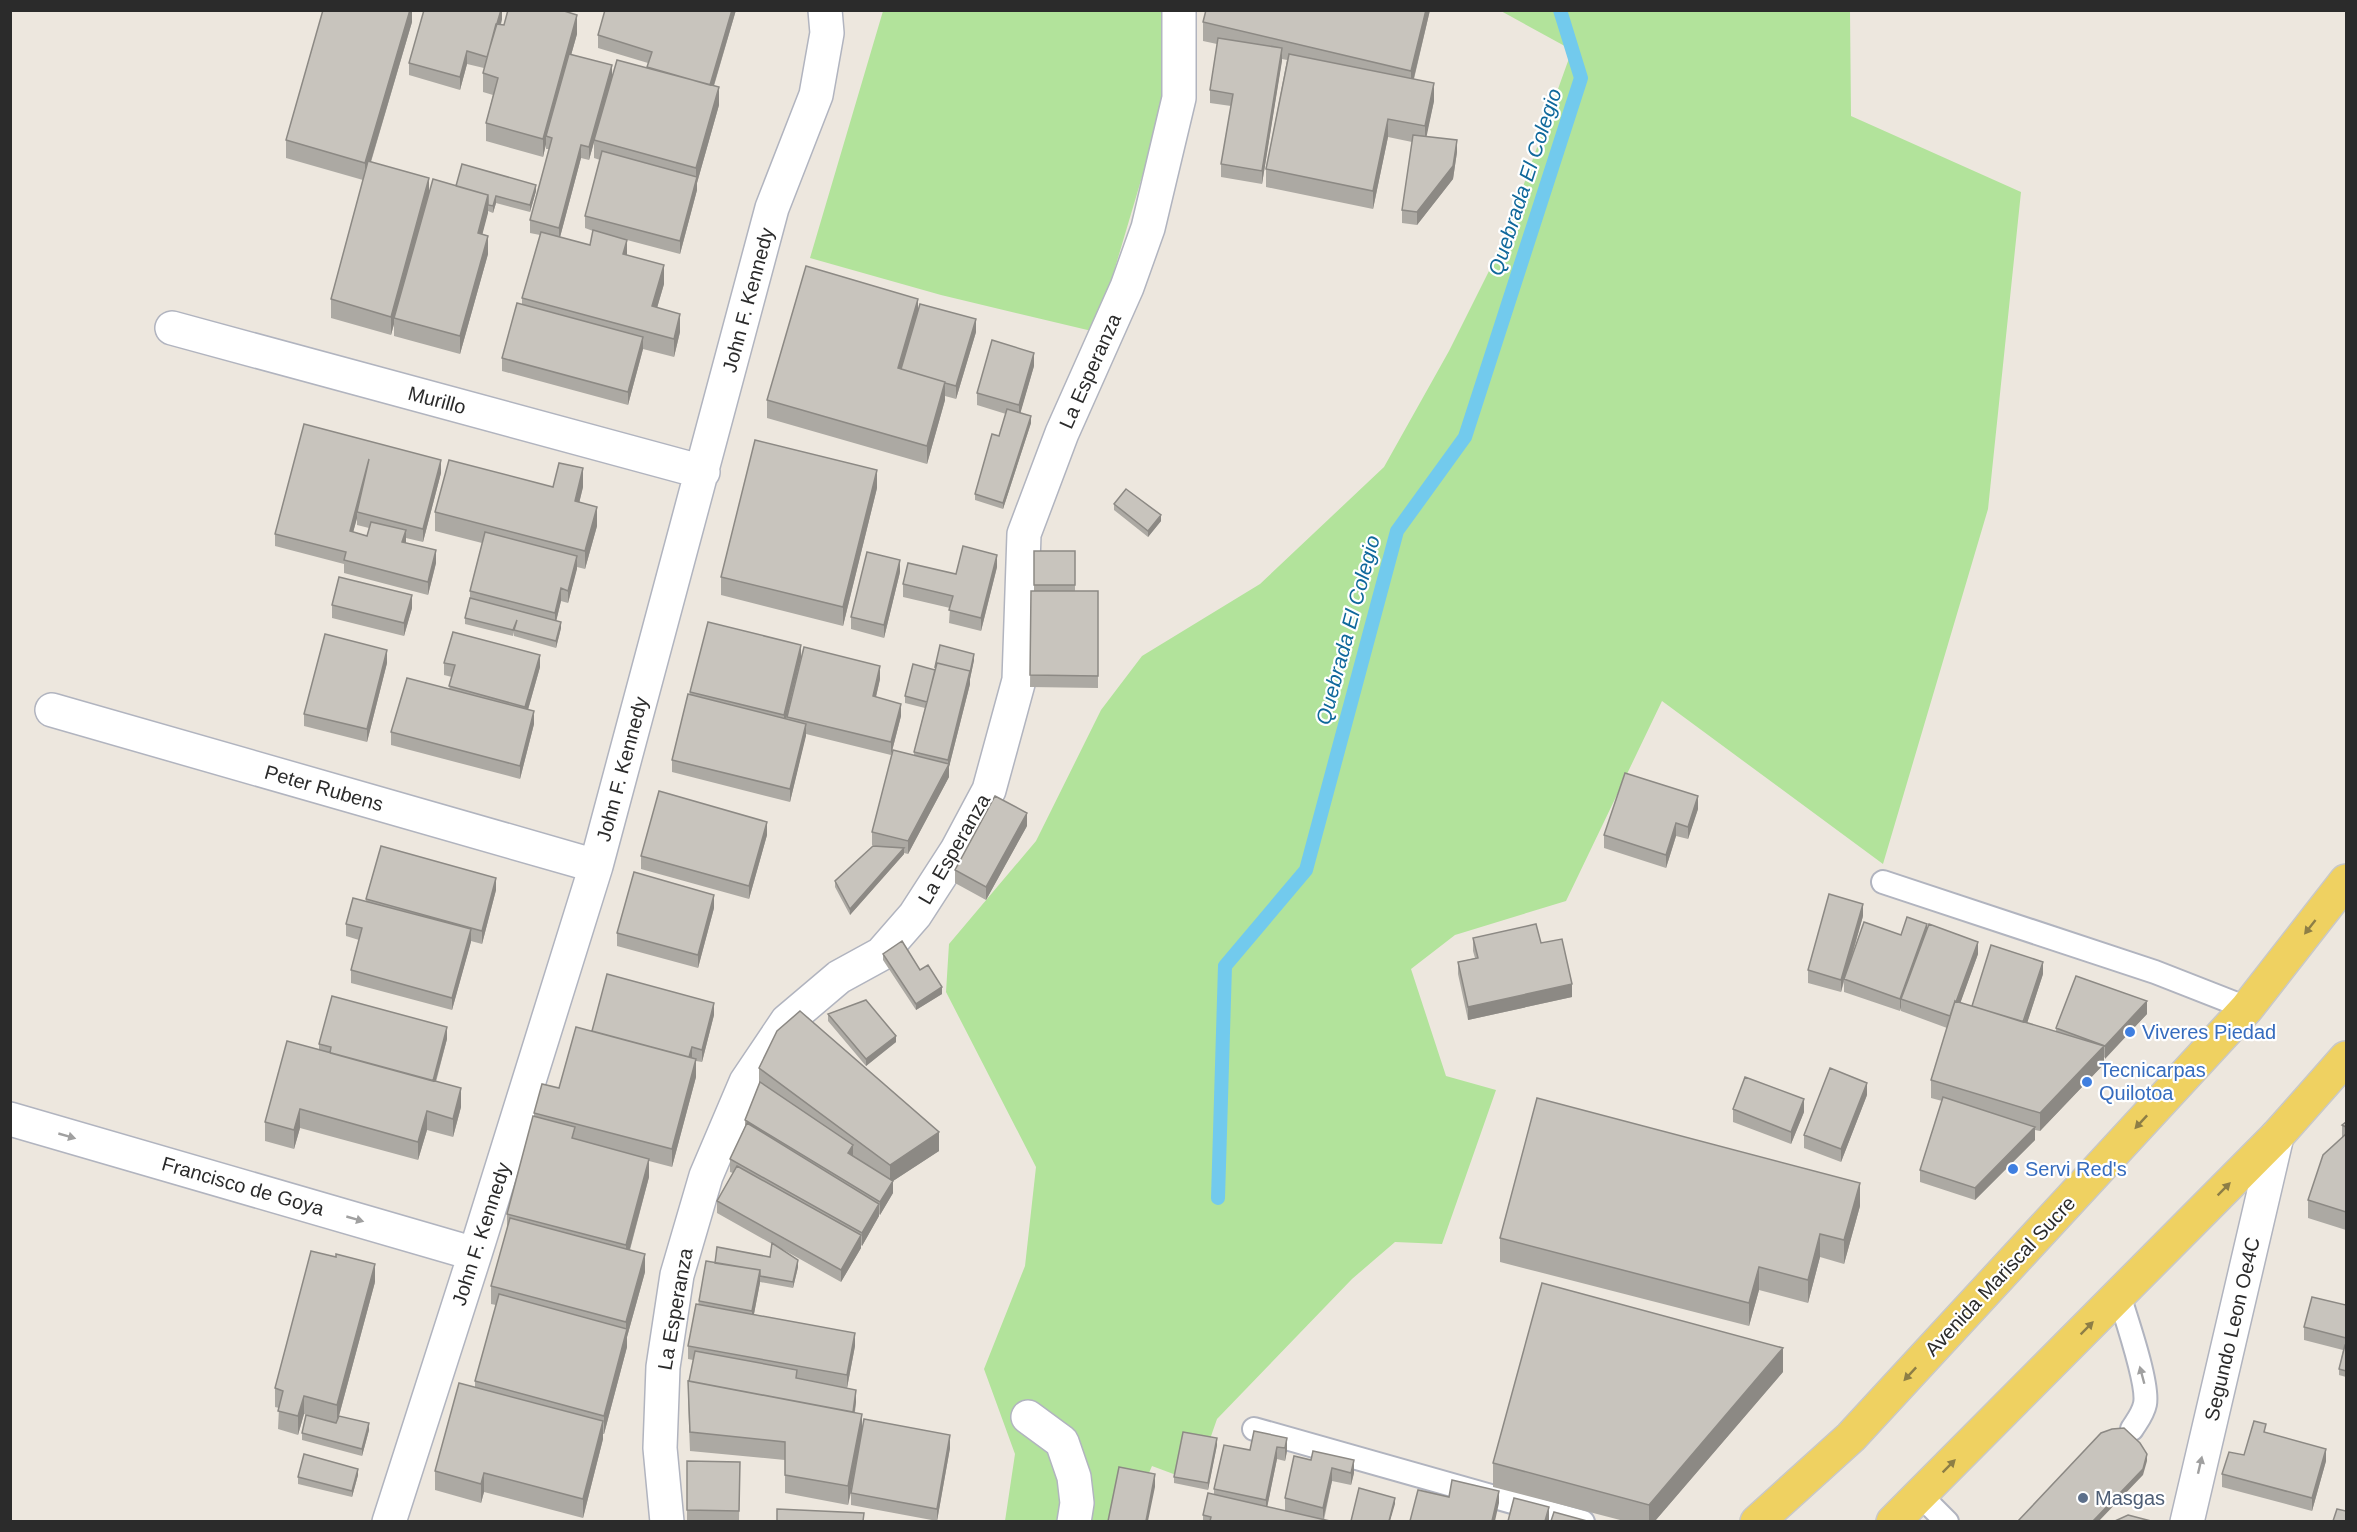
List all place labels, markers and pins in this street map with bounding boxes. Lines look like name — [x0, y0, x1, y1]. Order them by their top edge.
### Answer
place label: Viveres Piedad — [2142, 1021, 2276, 1043]
marker: Viveres Piedad — [2123, 1025, 2137, 1039]
place label: Tecnicarpas Quilotoa — [2099, 1059, 2206, 1104]
marker: Tecnicarpas Quilotoa — [2080, 1075, 2094, 1089]
place label: Servi Red's — [2025, 1158, 2127, 1180]
marker: Servi Red's — [2006, 1162, 2020, 1176]
place label: Masgas — [2095, 1487, 2165, 1509]
marker: Masgas — [2076, 1491, 2090, 1505]

